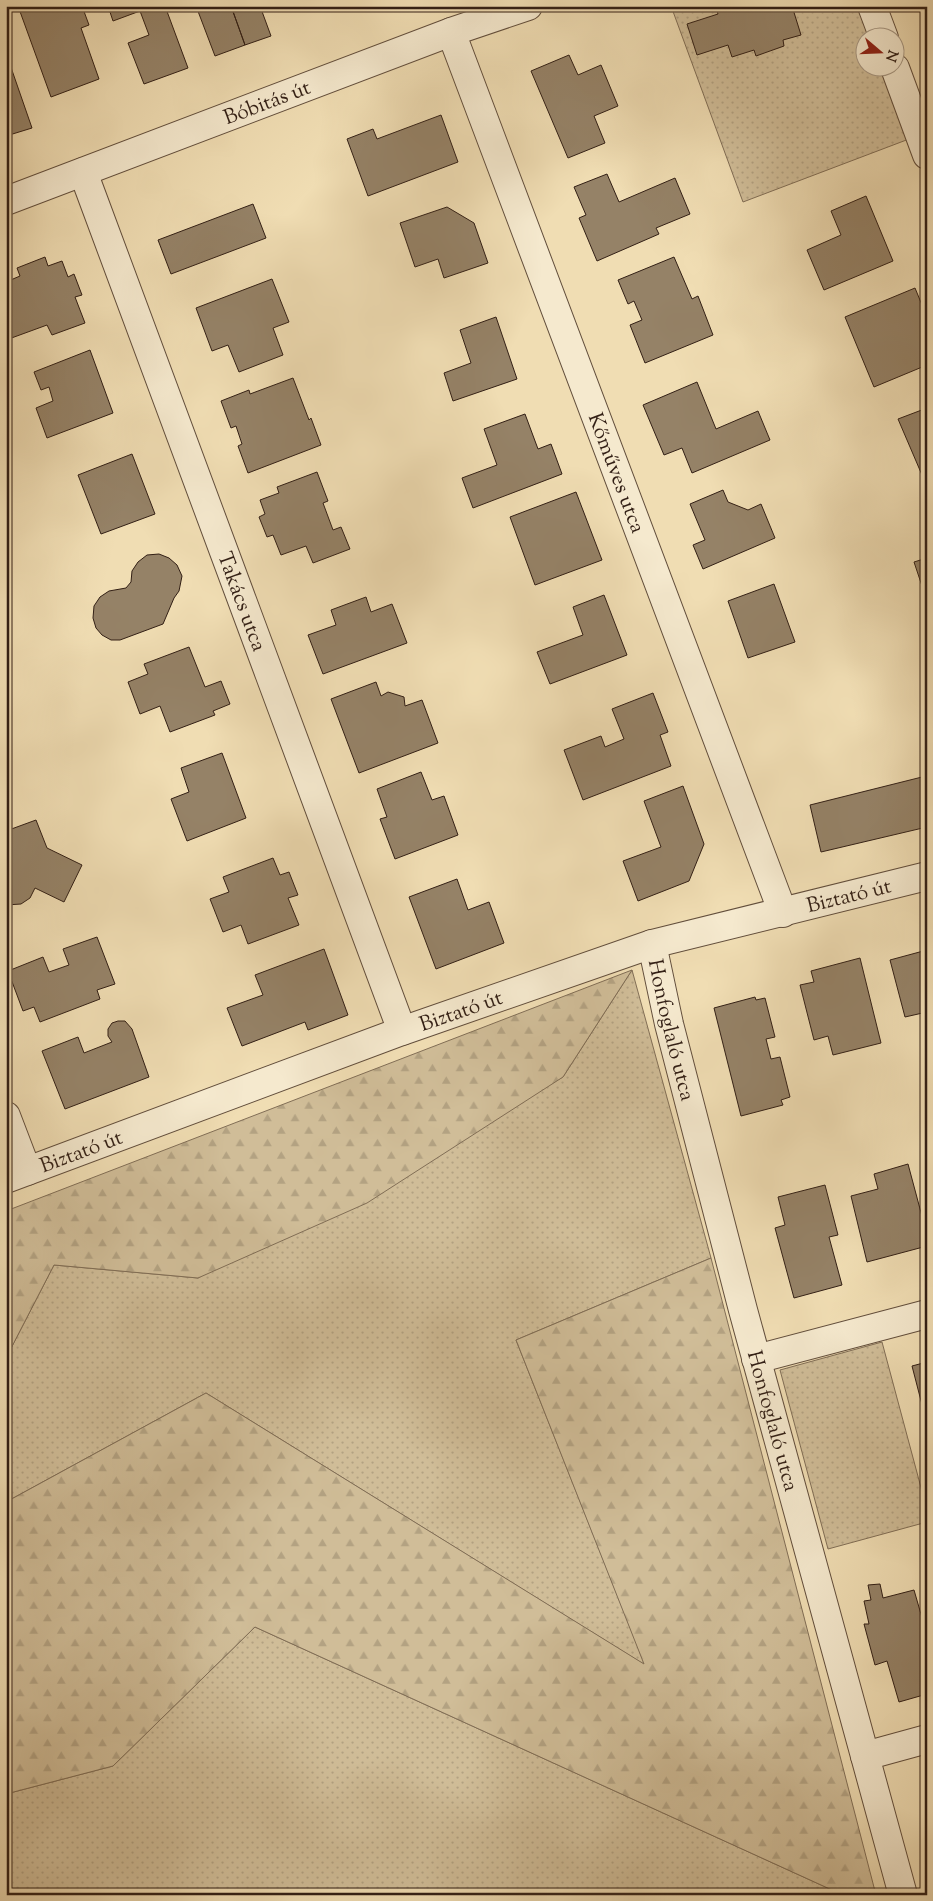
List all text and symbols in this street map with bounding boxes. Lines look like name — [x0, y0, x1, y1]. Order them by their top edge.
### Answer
north arrow — [856, 28, 906, 78]
text: N — [879, 47, 902, 64]
street label: Bóbitás út — [220, 74, 315, 134]
street label: Kőműves utca — [579, 409, 652, 538]
street label: Takács utca — [208, 548, 273, 656]
street label: Biztató út — [804, 872, 895, 922]
street label: Honfoglaló utca — [639, 957, 701, 1105]
street label: Biztató út — [416, 984, 507, 1041]
street label: Biztató út — [36, 1124, 127, 1182]
street label: Honfoglaló utca — [738, 1347, 805, 1495]

